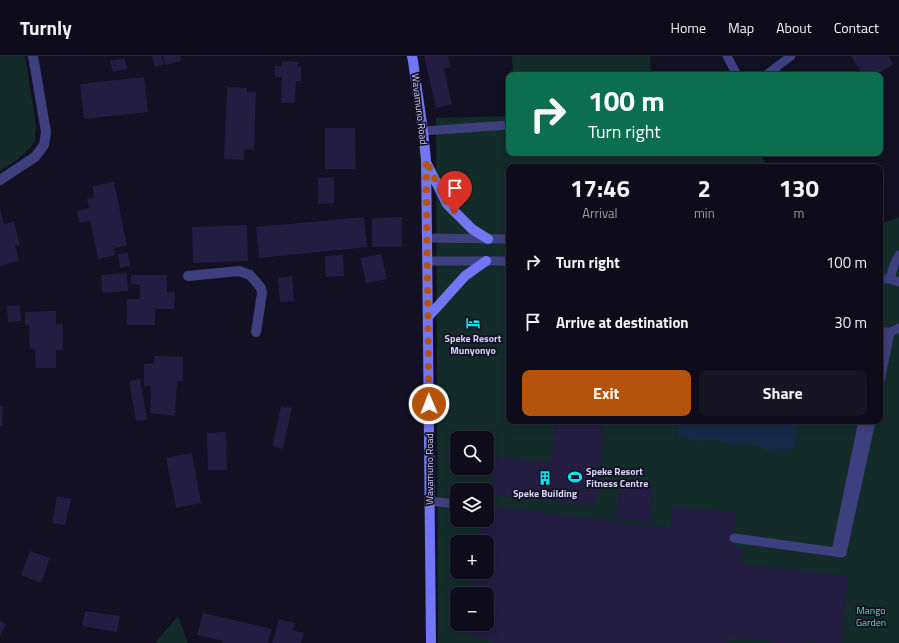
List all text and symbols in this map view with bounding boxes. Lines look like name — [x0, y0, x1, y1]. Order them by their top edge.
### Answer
text: Turnly — [20, 13, 72, 42]
text: Home — [671, 17, 706, 38]
text: Map — [728, 17, 754, 38]
text: About — [776, 17, 812, 38]
text: Contact — [834, 17, 879, 38]
street label: Wavamuno Road — [408, 73, 431, 146]
text: 100 m — [588, 79, 665, 122]
icon: right — [522, 88, 574, 140]
text: Turn right — [588, 118, 661, 145]
text: 17:46 — [570, 170, 630, 206]
text: 2 — [698, 170, 711, 206]
text: 130 — [779, 170, 819, 206]
pin — [438, 171, 472, 212]
icon: arrive — [444, 177, 466, 199]
text: Arrival — [582, 203, 618, 223]
text: min — [694, 203, 715, 223]
text: m — [793, 203, 804, 223]
icon: right — [522, 251, 544, 273]
text: Turn right — [556, 251, 620, 274]
text: 100 m — [826, 251, 867, 274]
icon: arrive — [522, 311, 544, 333]
text: Arrive at destination — [556, 311, 689, 334]
text: 30 m — [834, 311, 867, 334]
hotel icon: Speke Resort Munyonyo — [465, 315, 481, 331]
place label: Speke Resort Munyonyo — [445, 331, 502, 358]
button: Exit — [522, 370, 691, 416]
button: Share — [699, 370, 867, 416]
position arrow — [408, 383, 450, 425]
map controls — [450, 431, 494, 631]
button: search — [450, 431, 494, 475]
street label: Wavamuno Road — [422, 433, 437, 505]
place label: Speke Resort Fitness Centre — [586, 464, 648, 491]
sports icon: Speke Resort Fitness Centre — [567, 469, 583, 485]
building icon: Speke Building — [537, 470, 553, 486]
button: layers — [450, 483, 494, 527]
place label: Speke Building — [513, 486, 578, 501]
button: + — [450, 535, 494, 579]
button: − — [450, 587, 494, 631]
park label: Mango Garden — [856, 603, 886, 630]

